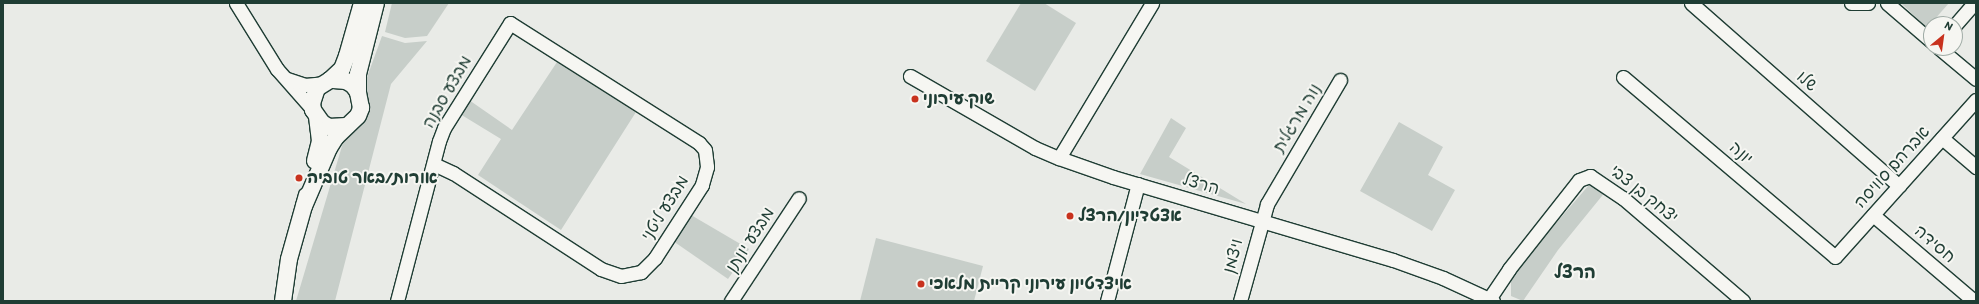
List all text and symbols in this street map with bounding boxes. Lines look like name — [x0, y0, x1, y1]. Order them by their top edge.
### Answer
north arrow — [1923, 16, 1963, 56]
text: N — [1942, 18, 1955, 33]
street label: מבצע סבנה — [418, 52, 476, 132]
street label: שלו — [1792, 66, 1822, 96]
street label: נוה מרגלית — [1268, 80, 1326, 156]
place label: שוק עירוני — [923, 89, 994, 109]
marker: שוק עירוני — [910, 94, 920, 104]
street label: אברהם סוויסה — [1850, 122, 1934, 212]
street label: יונה — [1725, 137, 1757, 169]
street label: יצחק בן צבי — [1606, 160, 1682, 228]
place label: אורות/באר טוביה — [307, 168, 438, 188]
street label: הרצל — [1180, 169, 1222, 199]
street label: מבצע ליטני — [637, 172, 693, 244]
marker: אורות/באר טוביה — [294, 173, 304, 183]
street label: מבצע יונתן — [721, 203, 779, 277]
place label: אצטדיון/הרצל — [1078, 206, 1182, 226]
marker: אצטדיון/הרצל — [1065, 211, 1075, 221]
street label: חסידה — [1910, 221, 1960, 267]
street label: ויצמן — [1219, 237, 1247, 275]
district label: הרצל — [1554, 261, 1596, 283]
place label: איצדטיון עירוני קריית מלאכי — [929, 274, 1132, 294]
marker: איצדטיון עירוני קריית מלאכי — [916, 279, 926, 289]

